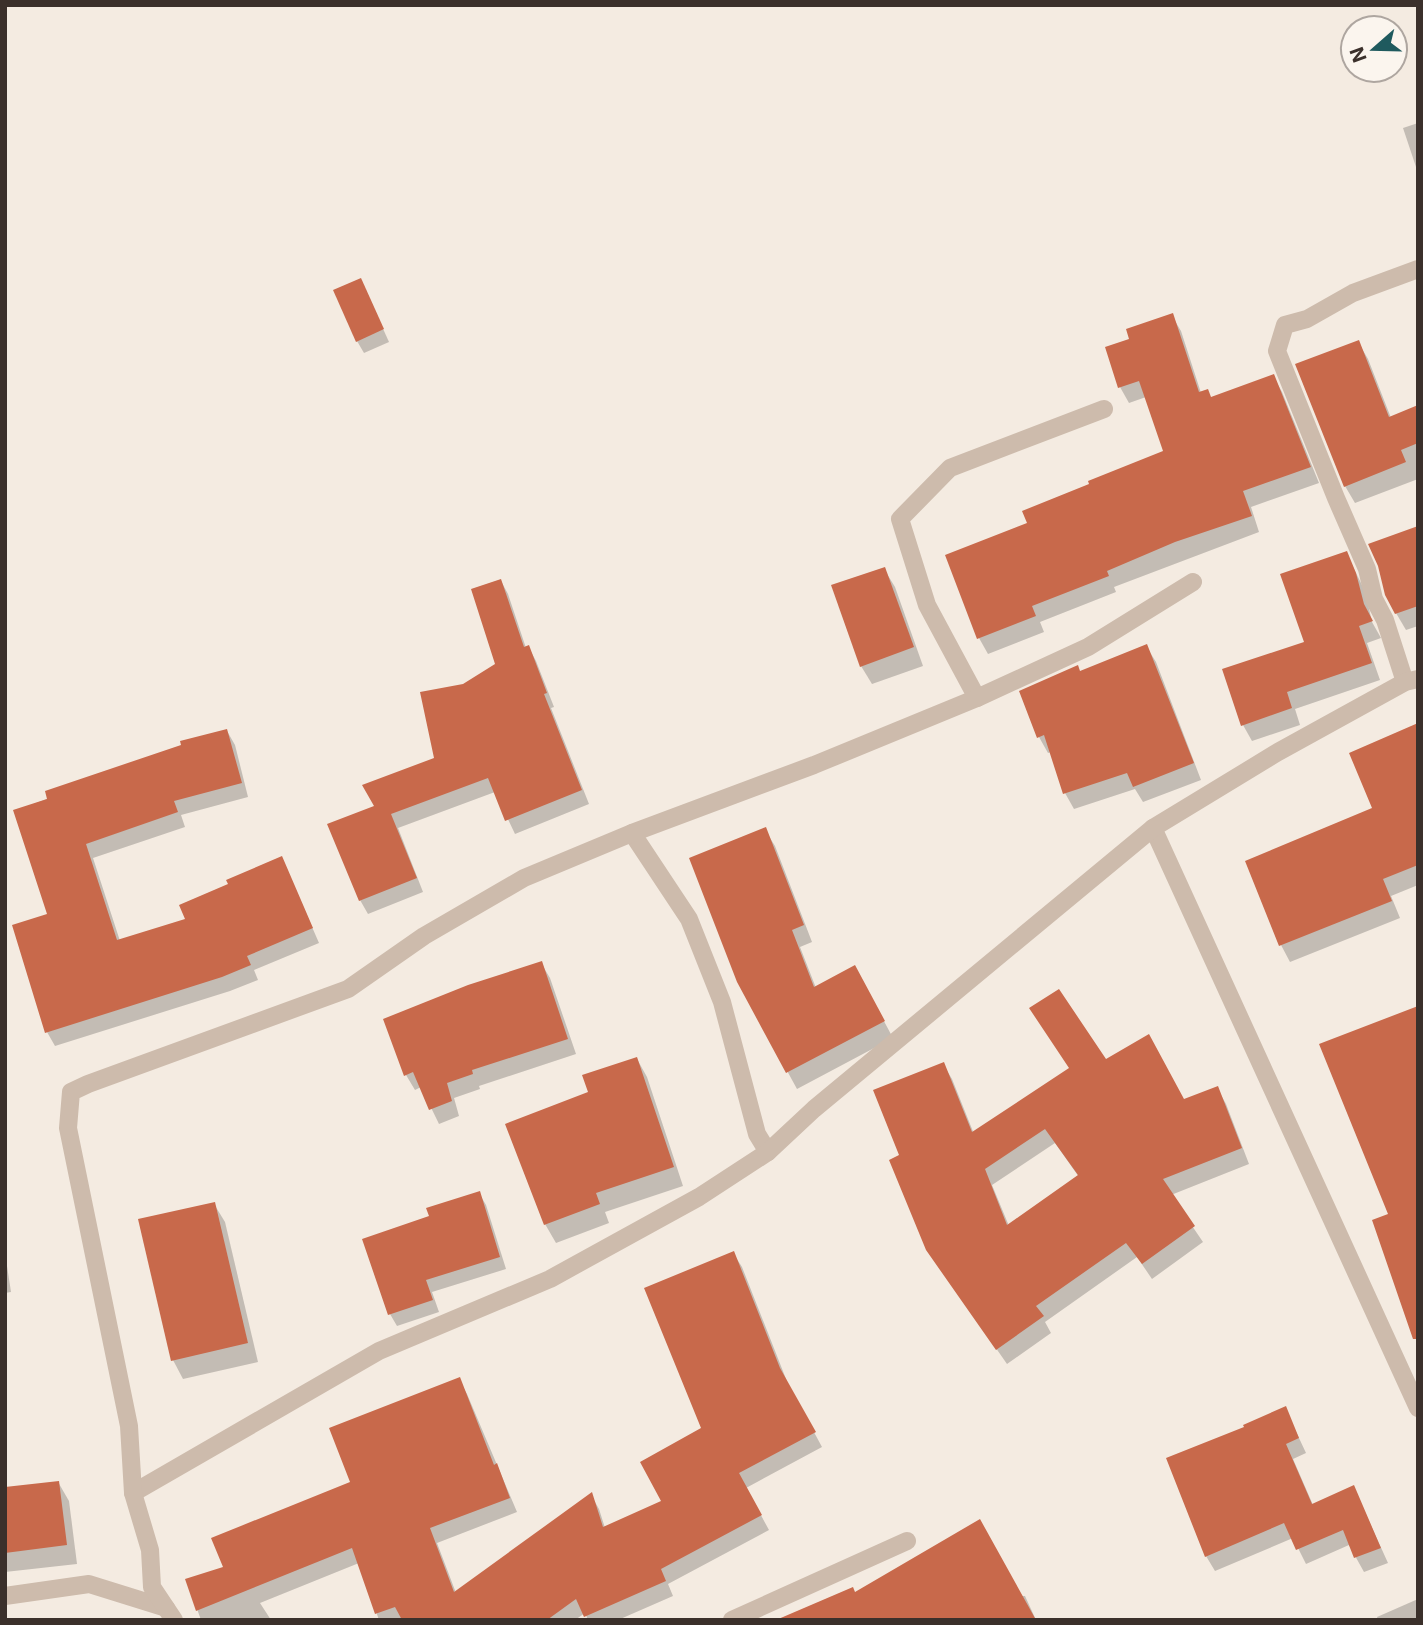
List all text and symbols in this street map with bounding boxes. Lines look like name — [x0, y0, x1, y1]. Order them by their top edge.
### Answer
north arrow — [1339, 14, 1409, 84]
text: N — [1345, 44, 1372, 65]

